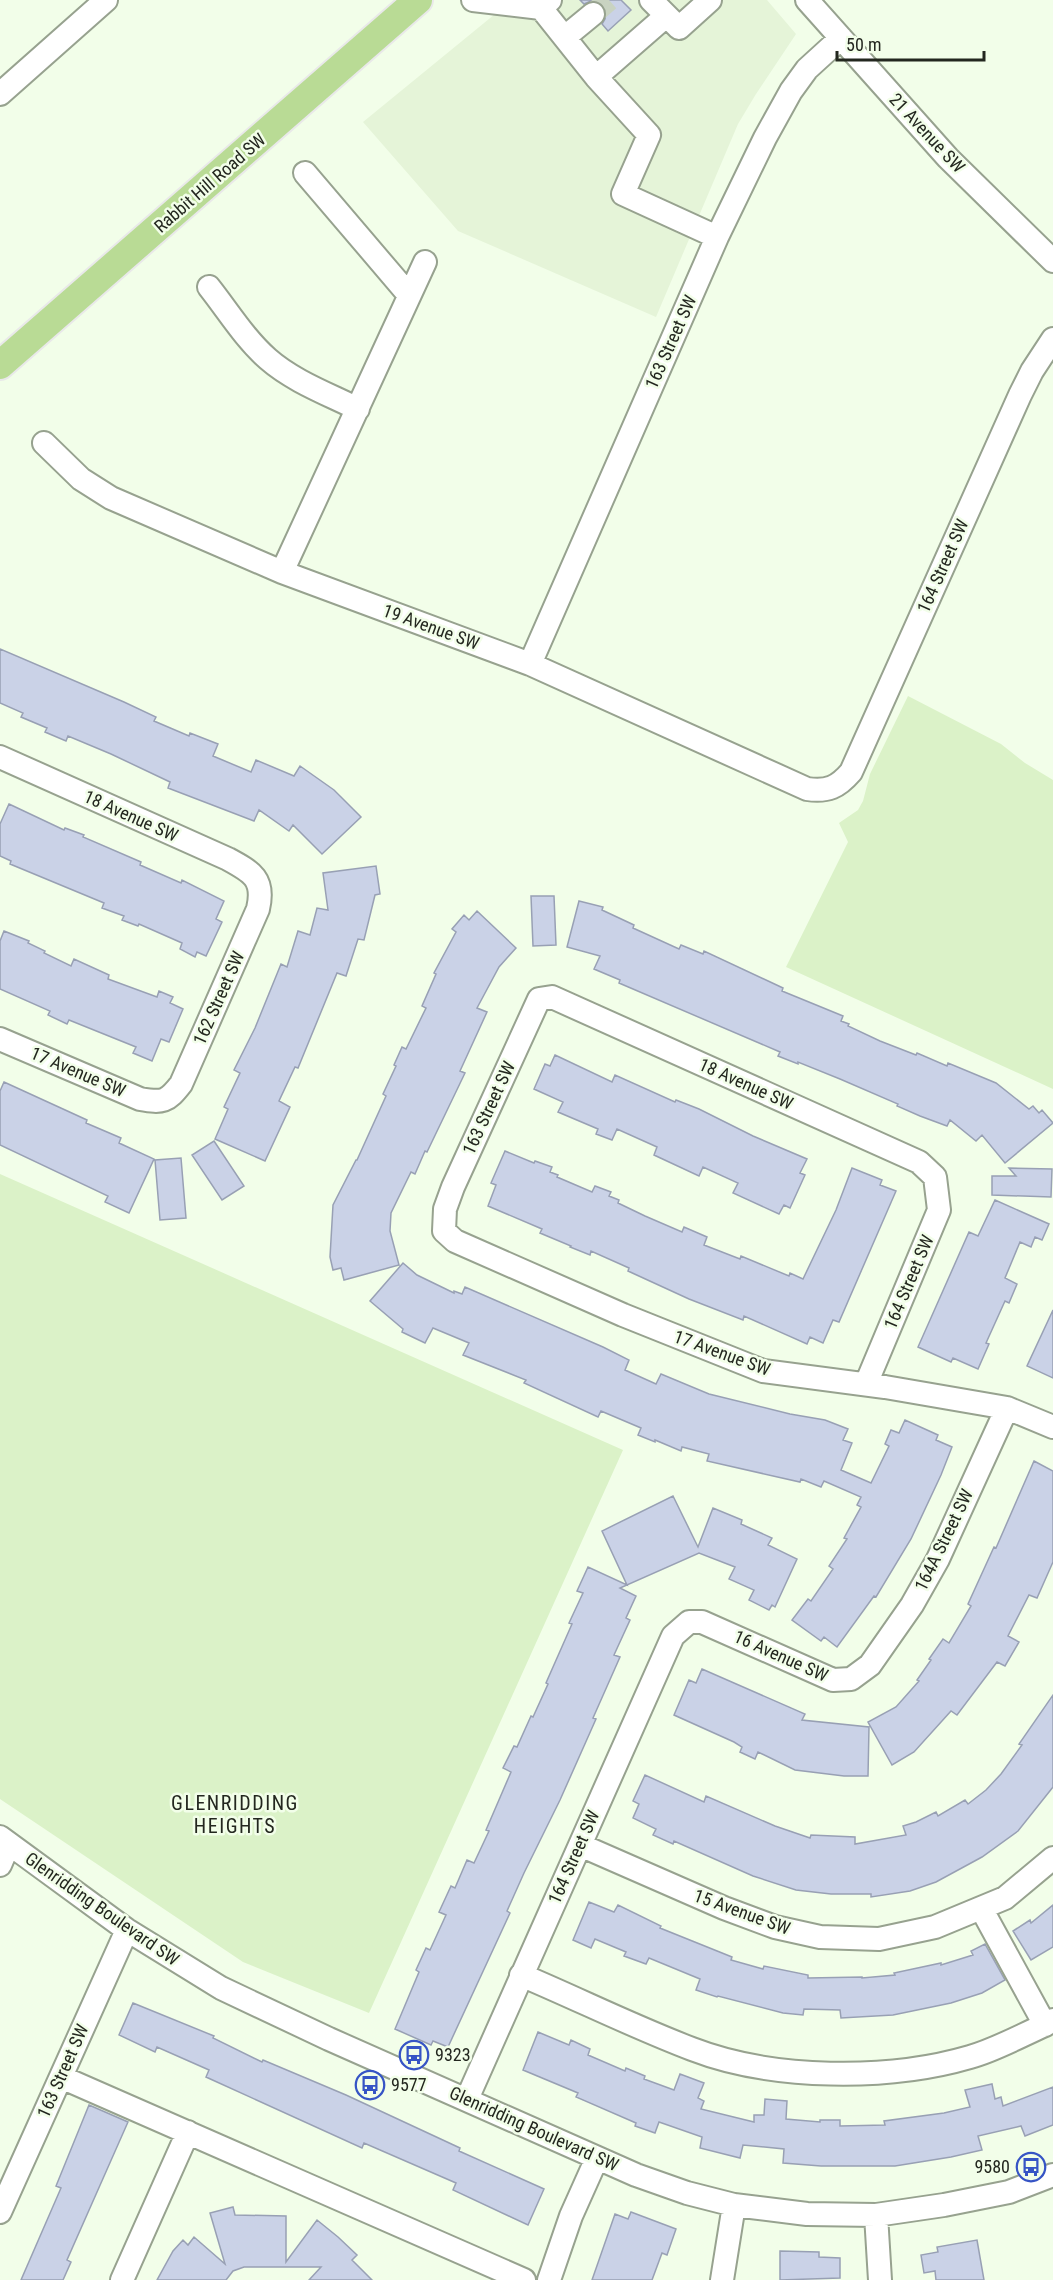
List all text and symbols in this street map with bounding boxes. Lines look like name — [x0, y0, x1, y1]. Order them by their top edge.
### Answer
scale bar — [837, 24, 984, 62]
text: 50 m — [846, 34, 881, 55]
street label: 21 Avenue SW — [885, 89, 970, 177]
street label: Rabbit Hill Road SW — [150, 128, 270, 237]
street label: 163 Street SW — [641, 292, 701, 392]
street label: 164 Street SW — [913, 516, 973, 616]
street label: 19 Avenue SW — [380, 599, 482, 654]
street label: 18 Avenue SW — [81, 785, 182, 846]
street label: 162 Street SW — [189, 948, 249, 1048]
street label: 17 Avenue SW — [28, 1042, 129, 1101]
street label: 18 Avenue SW — [696, 1053, 797, 1114]
street label: 163 Street SW — [458, 1058, 519, 1158]
street label: 164 Street SW — [879, 1231, 938, 1332]
street label: 17 Avenue SW — [671, 1325, 773, 1380]
street label: 164A Street SW — [910, 1485, 977, 1594]
street label: 16 Avenue SW — [731, 1625, 832, 1686]
district label: GLENRIDDING HEIGHTS — [171, 1791, 299, 1838]
street label: 164 Street SW — [544, 1807, 604, 1907]
street label: Glenridding Boulevard SW — [21, 1848, 183, 1970]
street label: 15 Avenue SW — [691, 1884, 793, 1939]
street label: 163 Street SW — [33, 2021, 93, 2121]
bus stop icon: 9323 — [398, 2039, 430, 2071]
place label: 9323 — [435, 2044, 471, 2065]
bus stop icon: 9577 — [354, 2069, 386, 2101]
place label: 9577 — [391, 2074, 427, 2095]
street label: Glenridding Boulevard SW — [446, 2082, 622, 2175]
bus stop icon: 9580 — [1015, 2151, 1047, 2183]
place label: 9580 — [974, 2156, 1010, 2177]

